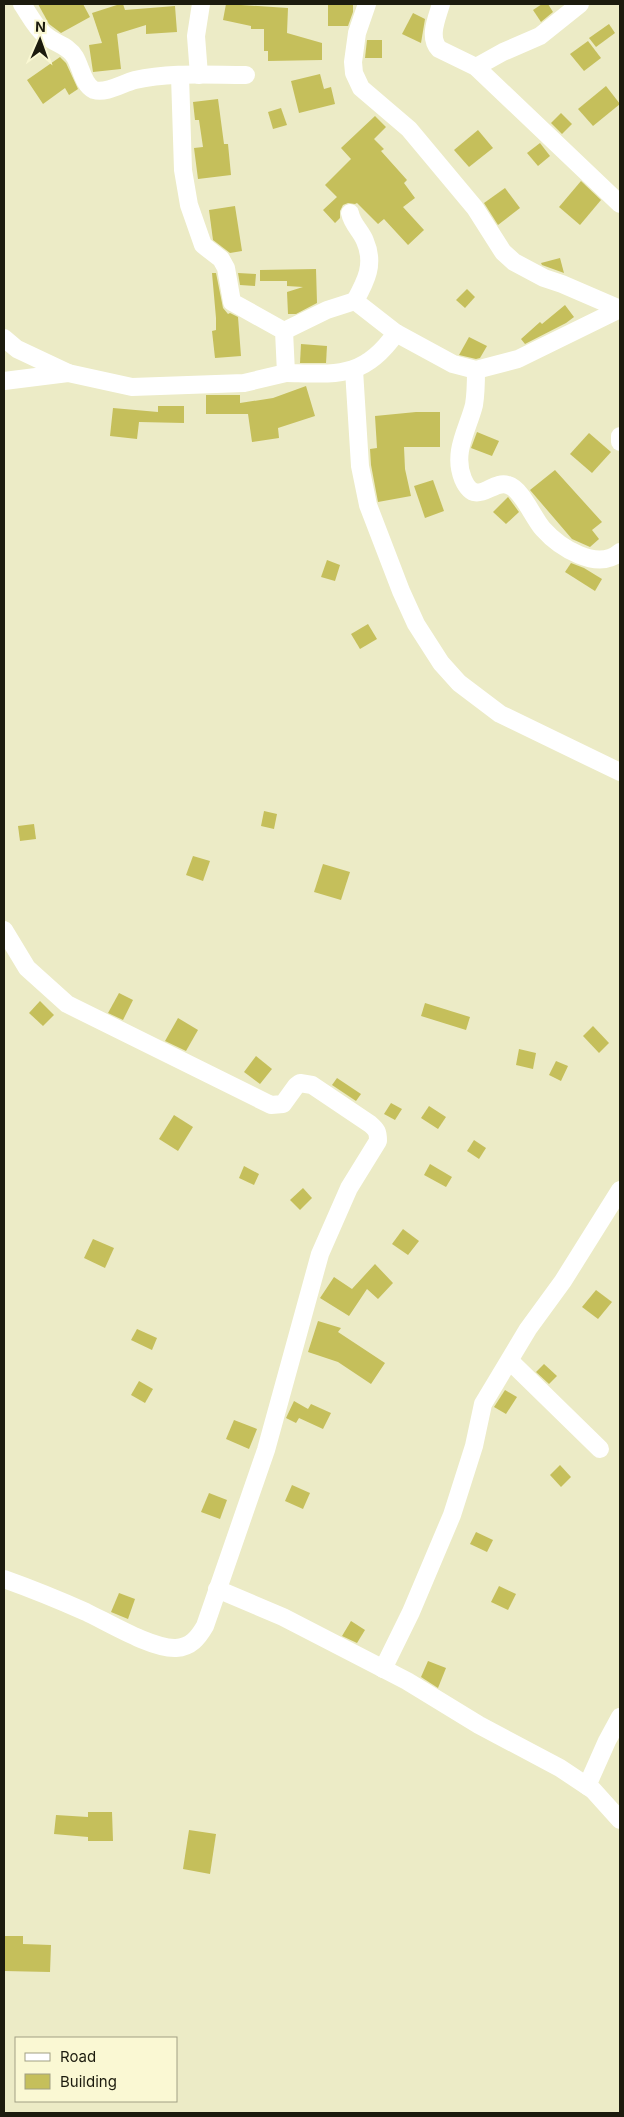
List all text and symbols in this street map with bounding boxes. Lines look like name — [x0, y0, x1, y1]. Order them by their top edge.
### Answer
north arrow — [15, 15, 65, 65]
text: N — [35, 18, 46, 35]
legend — [15, 2037, 178, 2102]
text: Road — [60, 2047, 96, 2066]
text: Building — [60, 2072, 117, 2091]

